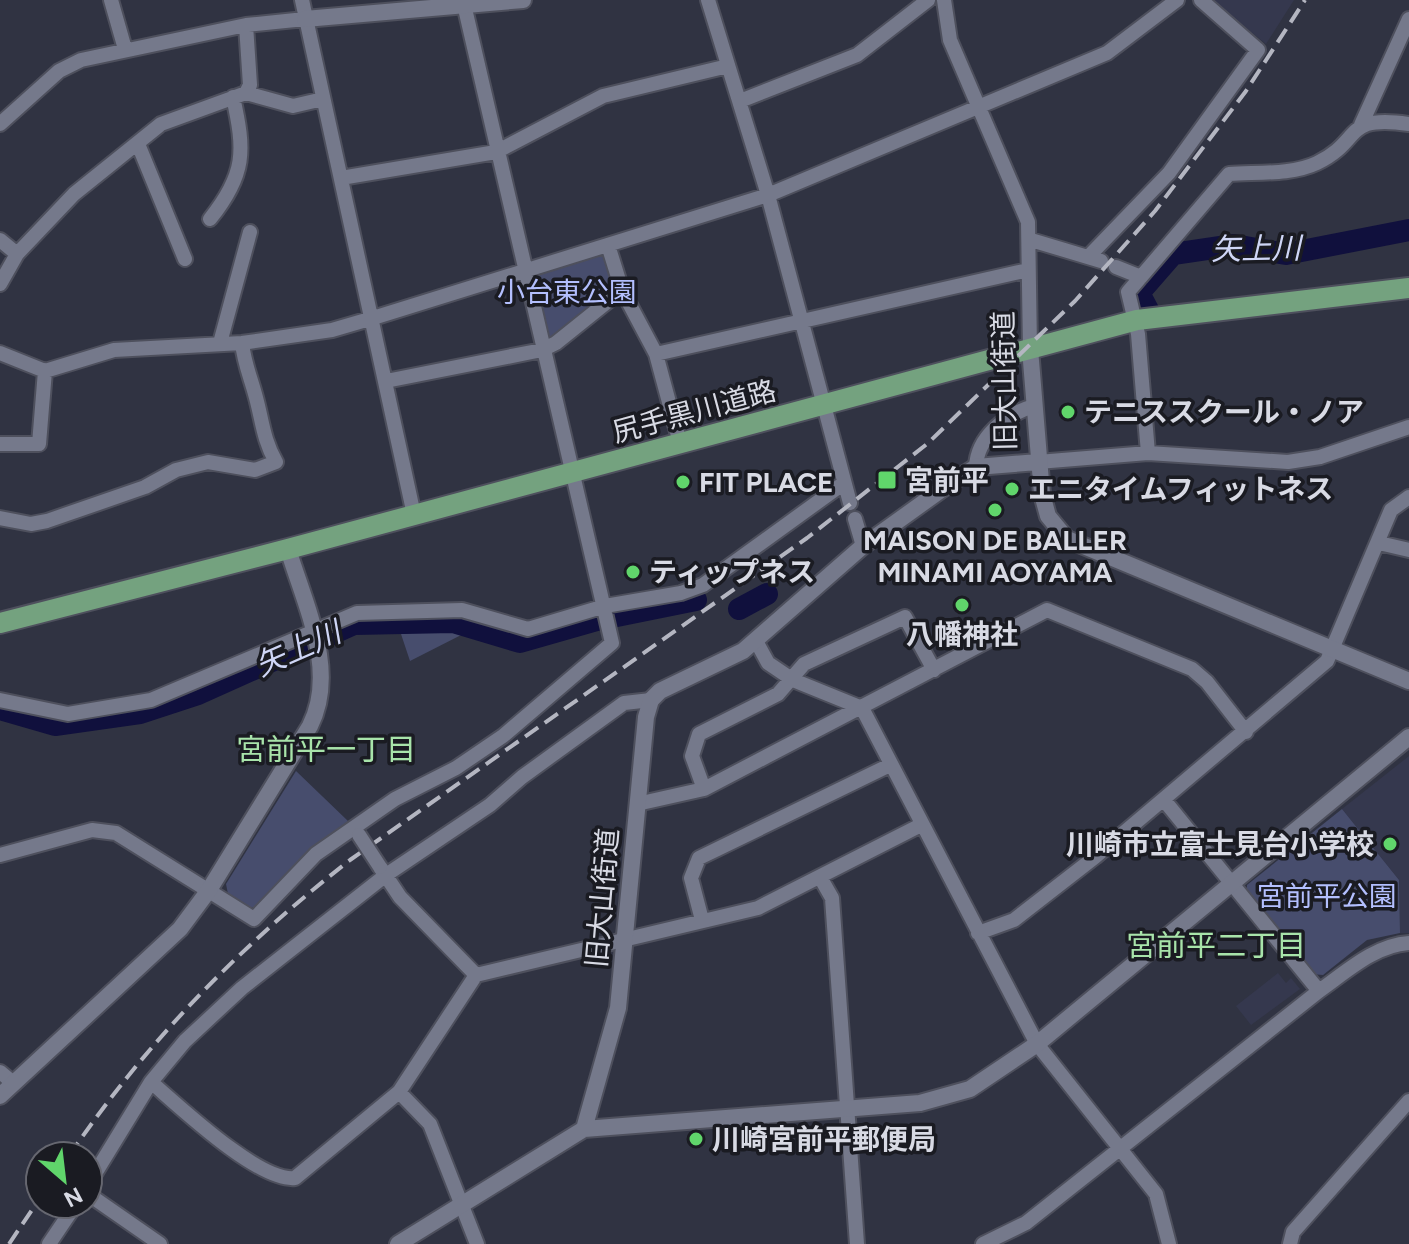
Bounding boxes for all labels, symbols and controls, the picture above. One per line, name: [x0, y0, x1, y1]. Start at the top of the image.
water label: 矢上川: [1211, 229, 1304, 268]
park label: 小台東公園: [497, 275, 637, 309]
street label: 旧大山街道: [986, 311, 1022, 451]
street label: 尻手黒川道路: [608, 373, 780, 449]
place label: テニススクール・ノア: [1084, 395, 1364, 429]
marker: テニススクール・ノア: [1059, 403, 1077, 421]
place label: 宮前平: [905, 463, 989, 497]
place label: FIT PLACE: [699, 465, 834, 499]
marker: 宮前平: [876, 469, 898, 491]
place label: エニタイムフィットネス: [1028, 472, 1333, 506]
marker: FIT PLACE: [674, 473, 692, 491]
marker: エニタイムフィットネス: [1003, 480, 1021, 498]
marker: MAISON DE BALLER MINAMI AOYAMA: [986, 501, 1004, 519]
place label: MAISON DE BALLER MINAMI AOYAMA: [863, 523, 1127, 589]
place label: ティップネス: [649, 555, 815, 589]
marker: ティップネス: [624, 563, 642, 581]
marker: 八幡神社: [953, 596, 971, 614]
water label: 矢上川: [249, 612, 349, 684]
place label: 八幡神社: [906, 617, 1018, 651]
district label: 宮前平一丁目: [236, 731, 416, 768]
street label: 旧大山街道: [579, 827, 625, 969]
place label: 川崎市立富士見台小学校: [1066, 827, 1374, 861]
marker: 川崎市立富士見台小学校: [1381, 835, 1399, 853]
park label: 宮前平公園: [1257, 879, 1397, 913]
district label: 宮前平二丁目: [1126, 927, 1306, 964]
place label: 川崎宮前平郵便局: [712, 1122, 936, 1156]
marker: 川崎宮前平郵便局: [687, 1130, 705, 1148]
north arrow: [24, 1140, 104, 1220]
text: N: [59, 1181, 87, 1213]

